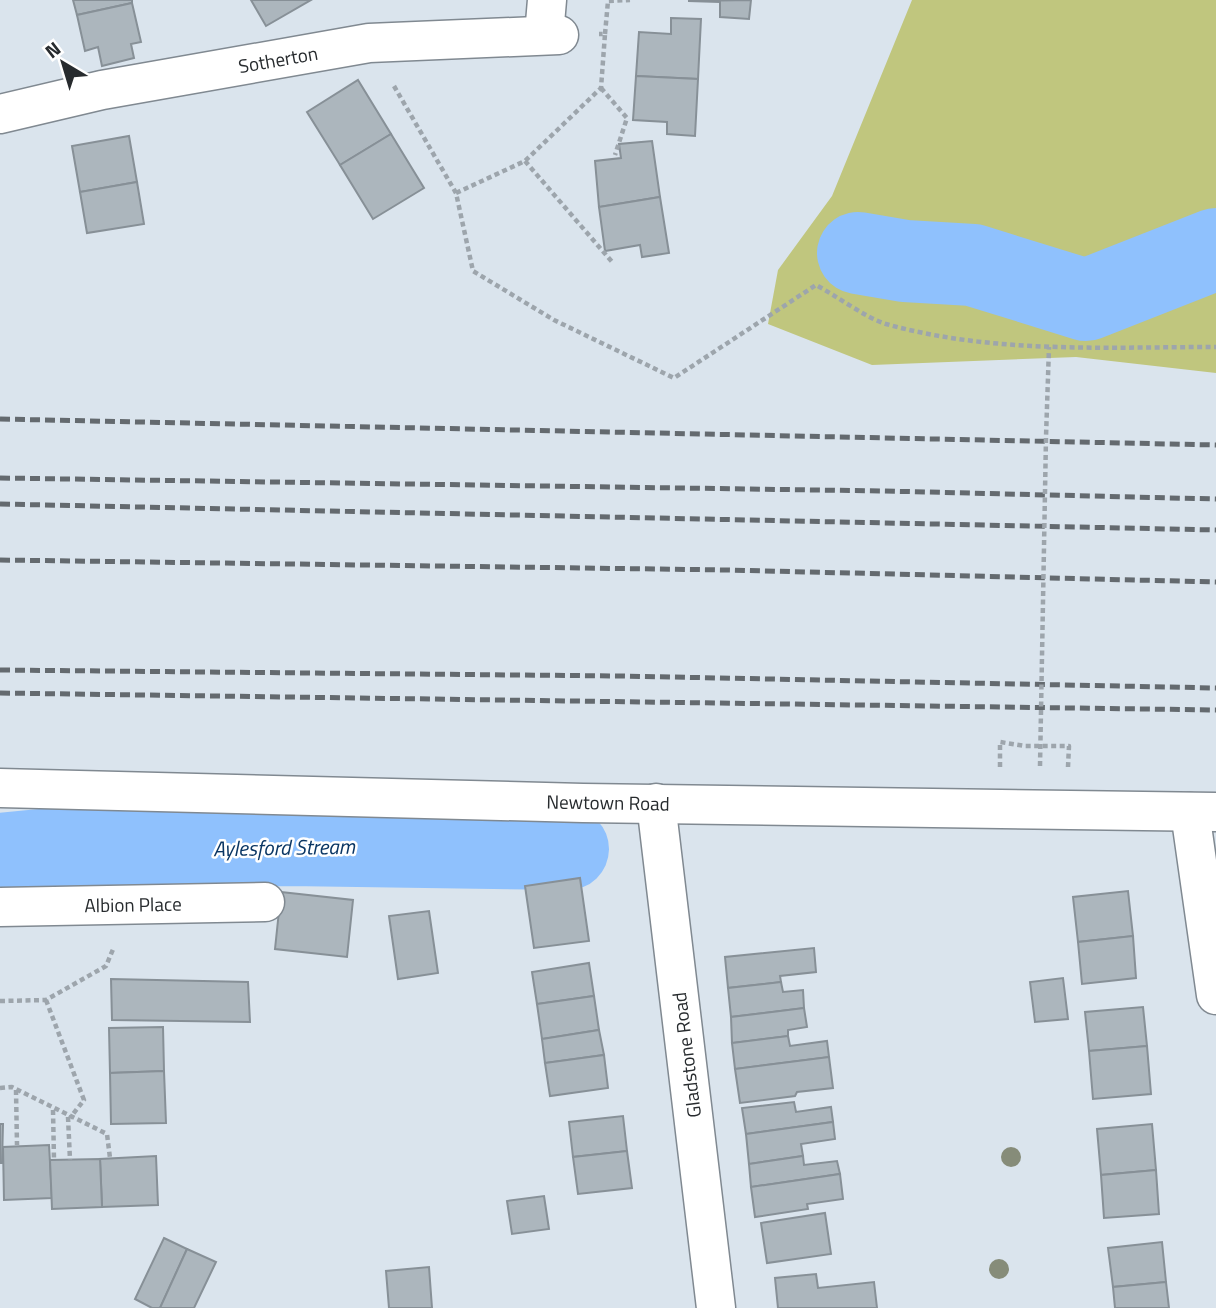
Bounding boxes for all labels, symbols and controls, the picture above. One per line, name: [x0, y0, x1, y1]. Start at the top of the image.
north arrow: [28, 28, 98, 98]
text: N: [38, 34, 66, 65]
street label: Sotherton: [236, 38, 320, 80]
street label: Newtown Road: [546, 786, 670, 818]
water label: Aylesford Stream: [213, 830, 356, 864]
street label: Albion Place: [84, 889, 182, 919]
street label: Gladstone Road: [664, 991, 708, 1119]

